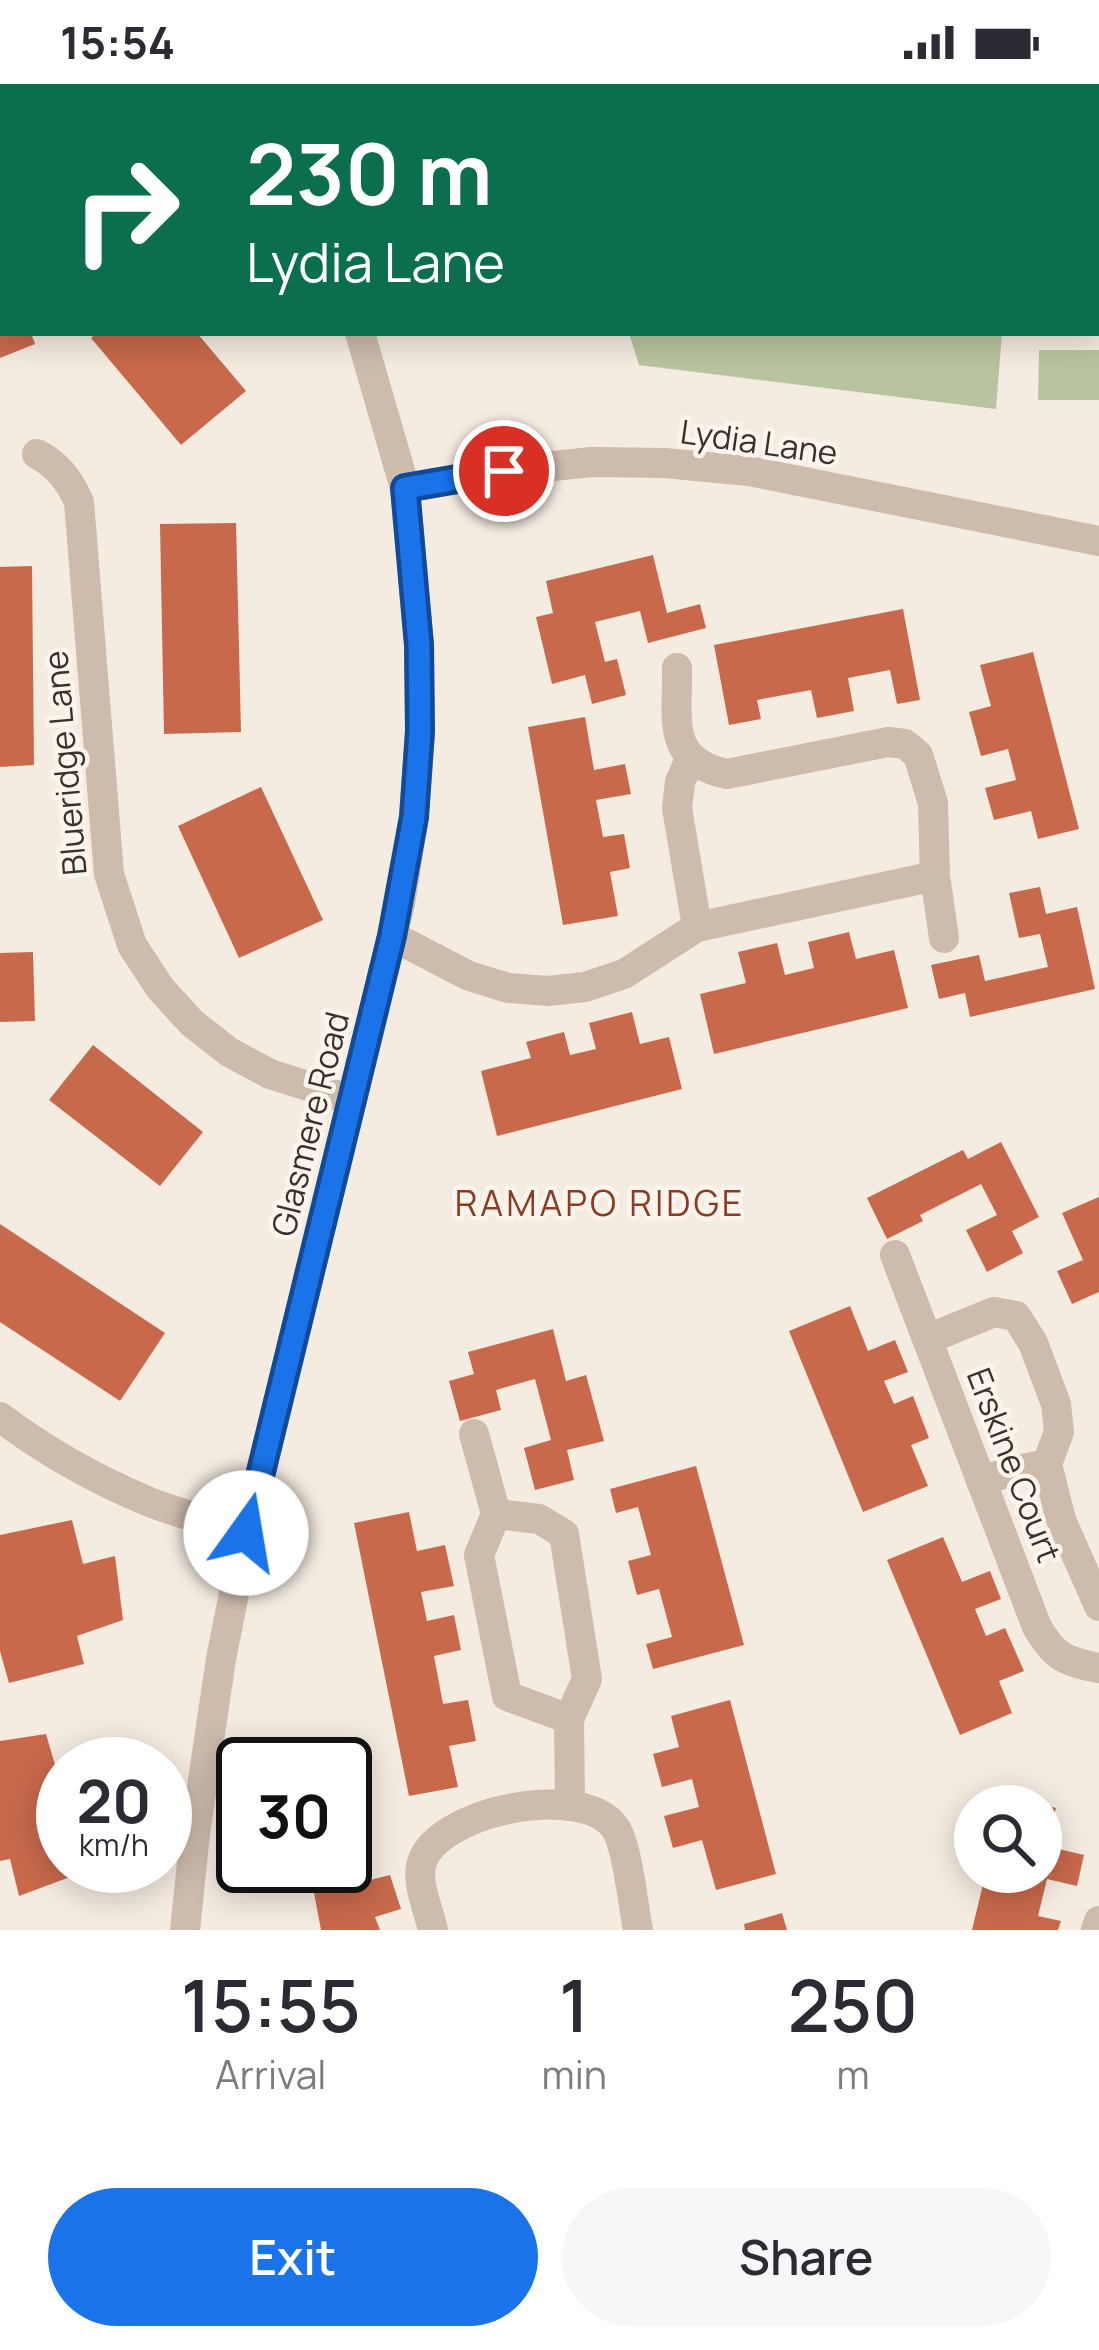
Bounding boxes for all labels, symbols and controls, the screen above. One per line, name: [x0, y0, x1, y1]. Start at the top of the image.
text: 15:54: [60, 11, 175, 73]
text: 230 m: [246, 115, 492, 230]
icon: right: [48, 132, 204, 288]
text: Lydia Lane: [246, 224, 505, 298]
street label: Lydia Lane: [678, 408, 840, 475]
pin: [453, 420, 555, 522]
icon: arrive: [471, 438, 537, 504]
street label: Blueridge Lane: [32, 649, 97, 877]
street label: Glasmere Road: [260, 1007, 359, 1241]
district label: RAMAPO RIDGE: [455, 1178, 745, 1227]
street label: Erskine Court: [957, 1361, 1072, 1568]
position arrow: [183, 1470, 309, 1596]
speed limit sign: 30: [216, 1737, 372, 1893]
text: 20: [76, 1759, 152, 1841]
map controls: [954, 1785, 1062, 1893]
button: search: [954, 1785, 1062, 1893]
text: km/h: [79, 1824, 149, 1865]
text: 15:55: [181, 1955, 361, 2054]
text: 1: [559, 1955, 589, 2054]
text: 250: [788, 1955, 918, 2054]
text: Arrival: [215, 2047, 326, 2101]
text: min: [542, 2047, 607, 2101]
text: m: [836, 2047, 870, 2101]
button: Exit: [48, 2188, 538, 2326]
button: Share: [562, 2188, 1051, 2326]

